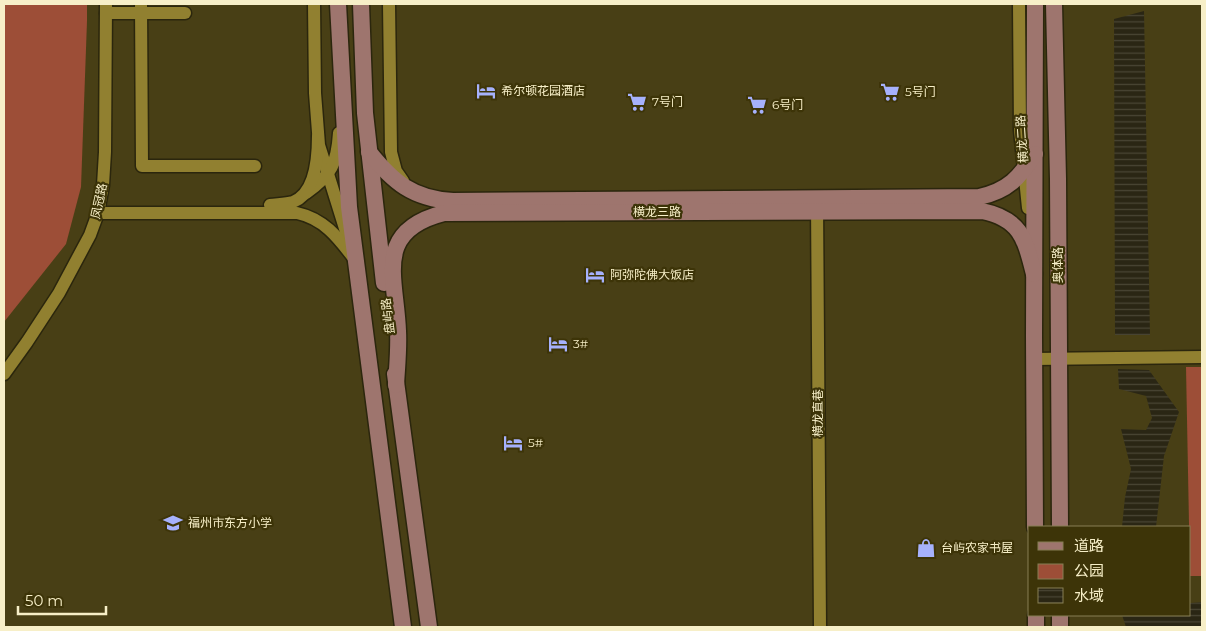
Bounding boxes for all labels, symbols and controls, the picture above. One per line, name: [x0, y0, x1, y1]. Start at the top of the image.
hotel icon: 希尔顿花园酒店: [475, 80, 497, 102]
supermarket icon: 5号门: [879, 81, 901, 103]
place label: 希尔顿花园酒店: [501, 83, 585, 98]
place label: 5号门: [905, 84, 936, 99]
supermarket icon: 7号门: [626, 91, 648, 113]
place label: 7号门: [652, 94, 683, 109]
supermarket icon: 6号门: [746, 94, 768, 116]
place label: 6号门: [772, 97, 803, 112]
street label: 横龙二路: [1012, 115, 1031, 164]
street label: 凤冠路: [87, 182, 110, 220]
street label: 横龙三路: [633, 204, 681, 219]
street label: 奥体路: [1050, 247, 1065, 283]
hotel icon: 阿弥陀佛大饭店: [584, 264, 606, 286]
place label: 阿弥陀佛大饭店: [610, 267, 694, 282]
street label: 盘屿路: [378, 297, 397, 335]
hotel icon: 3#: [547, 333, 569, 355]
place label: 3#: [573, 336, 588, 351]
street label: 横龙直巷: [810, 389, 825, 437]
hotel icon: 5#: [502, 432, 524, 454]
place label: 5#: [528, 435, 543, 450]
school or university icon: 福州市东方小学: [162, 512, 184, 534]
place label: 福州市东方小学: [188, 515, 272, 530]
legend: [1028, 526, 1191, 616]
text: 道路: [1074, 536, 1104, 555]
shop icon: 台屿农家书屋: [915, 537, 937, 559]
place label: 台屿农家书屋: [941, 540, 1013, 555]
text: 公园: [1074, 561, 1104, 580]
scale bar: [18, 584, 105, 616]
text: 水域: [1074, 586, 1104, 605]
text: 50 m: [25, 591, 63, 610]

